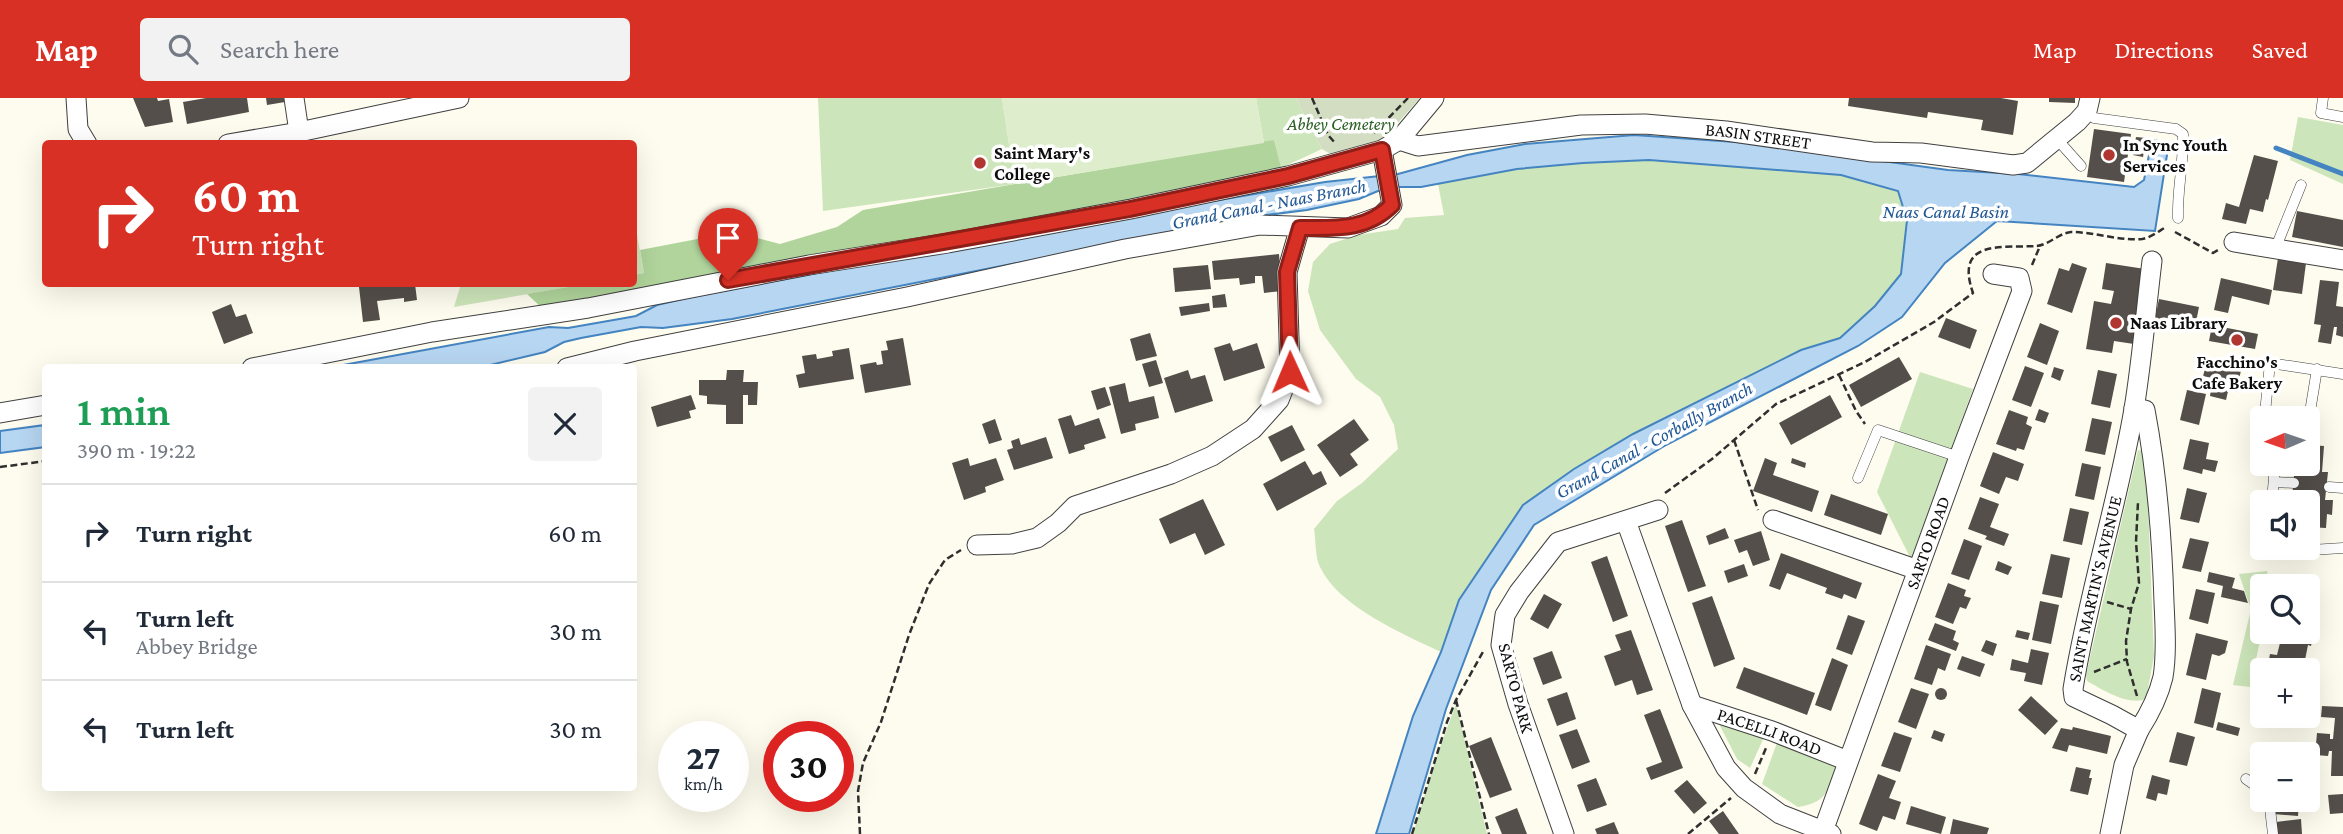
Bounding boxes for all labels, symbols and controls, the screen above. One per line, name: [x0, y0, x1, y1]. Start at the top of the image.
search box: [140, 18, 630, 81]
icon: search: [164, 30, 202, 68]
text: Map: [35, 31, 98, 68]
text: Search here: [220, 35, 339, 64]
text: Map: [2033, 36, 2077, 63]
text: Directions: [2115, 36, 2214, 63]
text: Saved: [2252, 36, 2308, 63]
park label: Abbey Cemetery: [1286, 114, 1395, 134]
street label: BASIN STREET: [1704, 119, 1812, 153]
place label: In Sync Youth Services: [2123, 135, 2228, 176]
place label: Saint Mary's College: [994, 143, 1090, 184]
marker: In Sync Youth Services: [2101, 147, 2117, 163]
marker: Saint Mary's College: [972, 155, 988, 171]
icon: right: [77, 168, 168, 259]
text: 60 m: [192, 168, 299, 223]
water label: Grand Canal - Naas Branch: [1170, 175, 1368, 233]
water label: Naas Canal Basin: [1883, 201, 2009, 222]
pin: [698, 208, 758, 280]
icon: arrive: [709, 219, 747, 257]
text: Turn right: [192, 226, 324, 262]
place label: Naas Library: [2130, 313, 2227, 333]
marker: Naas Library: [2108, 315, 2124, 331]
marker: Facchino's Cafe Bakery: [2229, 332, 2245, 348]
position arrow: [1253, 335, 1327, 409]
place label: Facchino's Cafe Bakery: [2192, 352, 2282, 393]
water label: Grand Canal - Corbally Branch: [1552, 377, 1756, 503]
text: 1 min: [77, 387, 170, 434]
button: close: [528, 387, 602, 461]
north arrow: [2250, 406, 2320, 476]
map controls: [2250, 406, 2320, 812]
text: 390 m · 19:22: [77, 437, 196, 463]
button: sound: [2250, 490, 2320, 560]
street label: SARTO ROAD: [1902, 494, 1954, 592]
street label: SAINT MARTIN'S AVENUE: [2064, 494, 2126, 683]
icon: right: [77, 514, 115, 552]
text: Turn right: [136, 519, 252, 548]
text: 60 m: [548, 519, 602, 548]
button: search: [2250, 574, 2320, 644]
text: Turn left: [136, 604, 234, 633]
icon: left: [77, 612, 115, 650]
text: 30 m: [549, 617, 602, 646]
text: Abbey Bridge: [136, 633, 258, 659]
street label: SARTO PARK: [1494, 641, 1538, 736]
button: +: [2250, 658, 2320, 728]
street label: PACELLI ROAD: [1715, 704, 1825, 760]
icon: left: [77, 710, 115, 748]
text: Turn left: [136, 715, 234, 744]
text: 30 m: [549, 715, 602, 744]
speed limit sign: 30: [763, 721, 854, 812]
text: 27: [687, 738, 720, 777]
button: −: [2250, 742, 2320, 812]
text: km/h: [684, 774, 723, 794]

